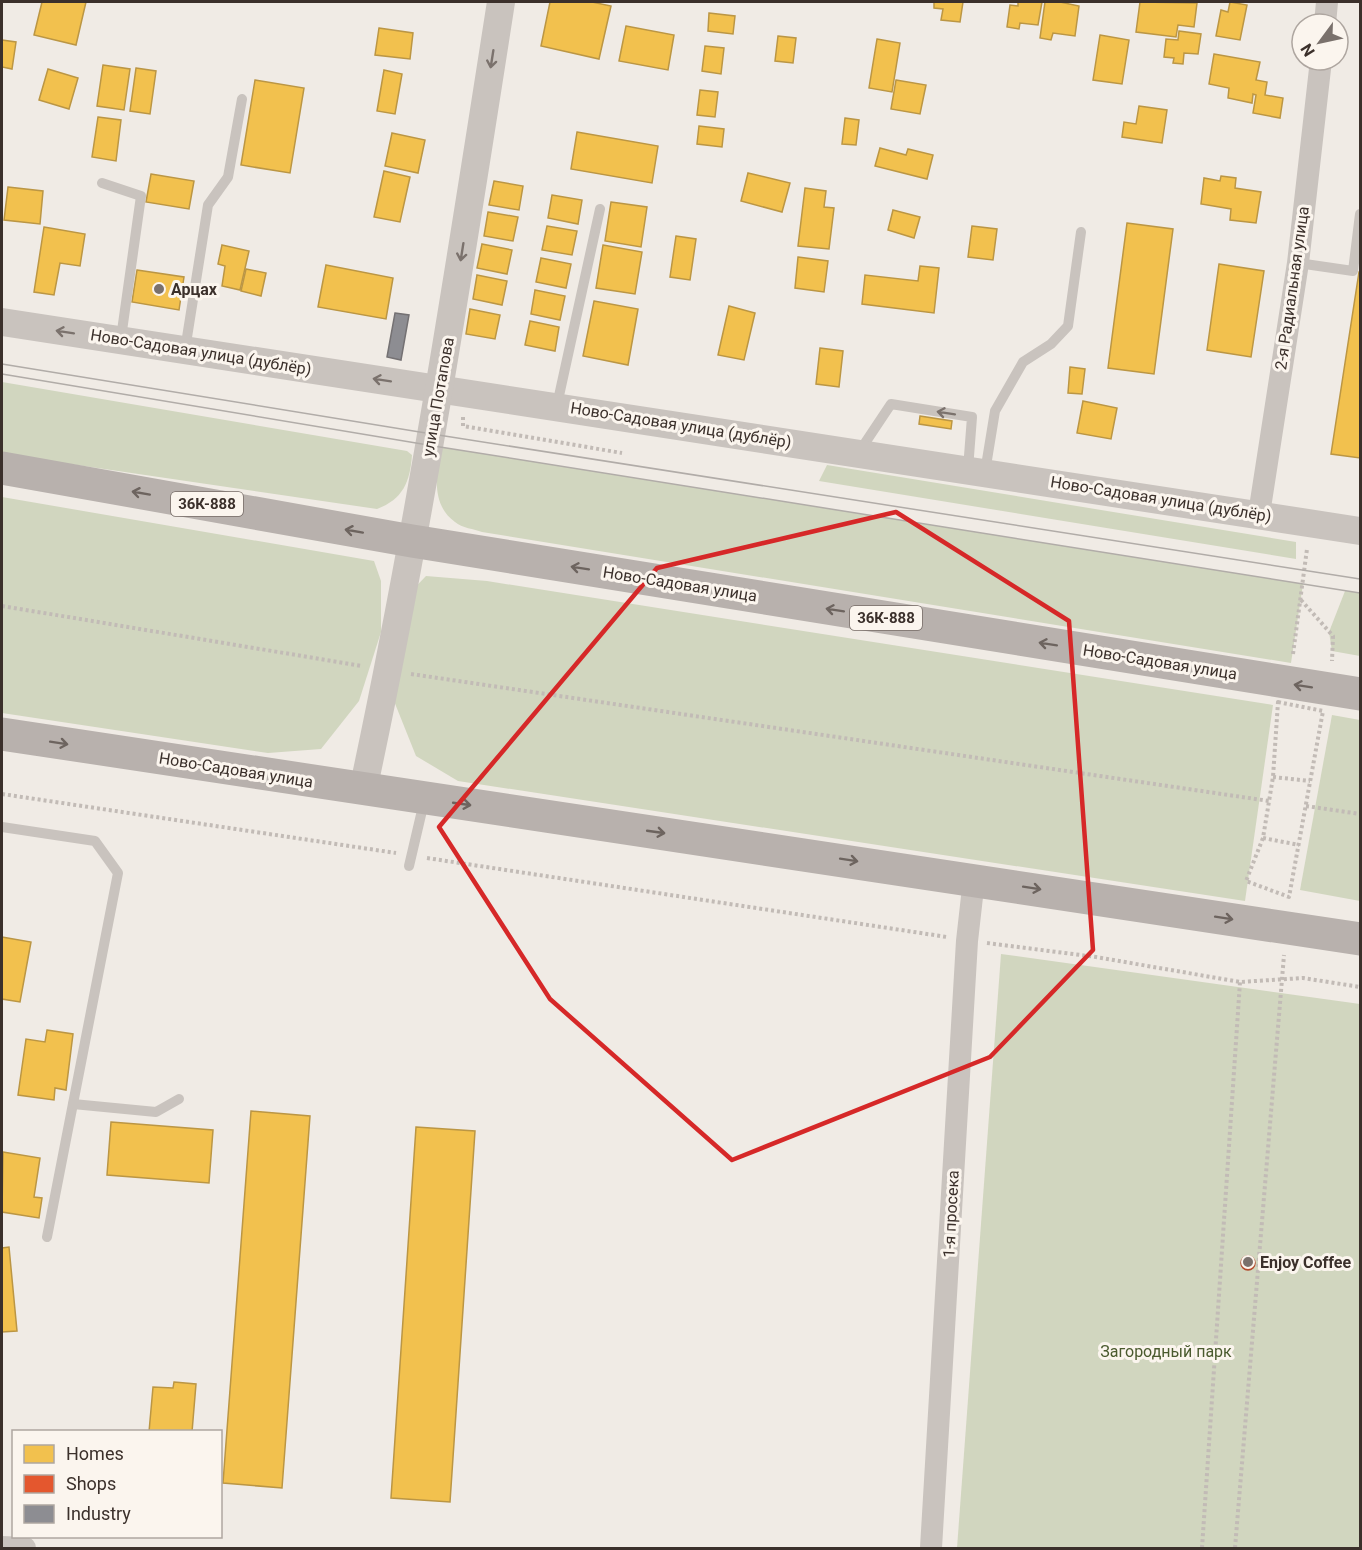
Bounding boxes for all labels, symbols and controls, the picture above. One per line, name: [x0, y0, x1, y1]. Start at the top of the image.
north arrow: [1290, 12, 1350, 72]
text: N: [1297, 40, 1319, 60]
one-way arrow: [486, 49, 497, 69]
street label: 2-я Радиальная улица: [1271, 205, 1313, 371]
one-way arrow: [456, 242, 467, 261]
place label: Арцах: [171, 280, 218, 299]
marker: Арцах: [152, 282, 166, 296]
street label: Ново-Садовая улица (дублёр): [89, 325, 313, 379]
one-way arrow: [56, 326, 75, 337]
street label: улица Потапова: [418, 336, 458, 458]
one-way arrow: [373, 375, 393, 386]
street label: Ново-Садовая улица (дублёр): [569, 398, 793, 452]
one-way arrow: [936, 407, 956, 418]
street label: Ново-Садовая улица (дублёр): [1049, 472, 1273, 526]
one-way arrow: [132, 487, 152, 498]
road number: 36К-888: [171, 492, 243, 516]
one-way arrow: [345, 525, 364, 536]
one-way arrow: [571, 562, 590, 573]
street label: Ново-Садовая улица: [602, 562, 758, 606]
one-way arrow: [825, 604, 845, 615]
road number: 36К-888: [850, 606, 922, 630]
one-way arrow: [1039, 639, 1058, 650]
street label: Ново-Садовая улица: [1082, 640, 1238, 684]
one-way arrow: [1293, 680, 1313, 691]
one-way arrow: [49, 737, 69, 748]
street label: Ново-Садовая улица: [158, 748, 314, 792]
one-way arrow: [452, 799, 472, 810]
one-way arrow: [645, 826, 665, 837]
one-way arrow: [838, 854, 858, 865]
one-way arrow: [1021, 882, 1041, 893]
one-way arrow: [1214, 912, 1234, 923]
street label: 1-я просека: [939, 1170, 963, 1258]
place label: Enjoy Coffee: [1260, 1253, 1351, 1272]
marker: Enjoy Coffee: [1241, 1255, 1255, 1269]
park label: Загородный парк: [1100, 1342, 1232, 1361]
legend: [12, 1430, 222, 1538]
text: Homes: [66, 1443, 124, 1464]
text: Shops: [66, 1473, 116, 1494]
text: Industry: [66, 1503, 131, 1524]

